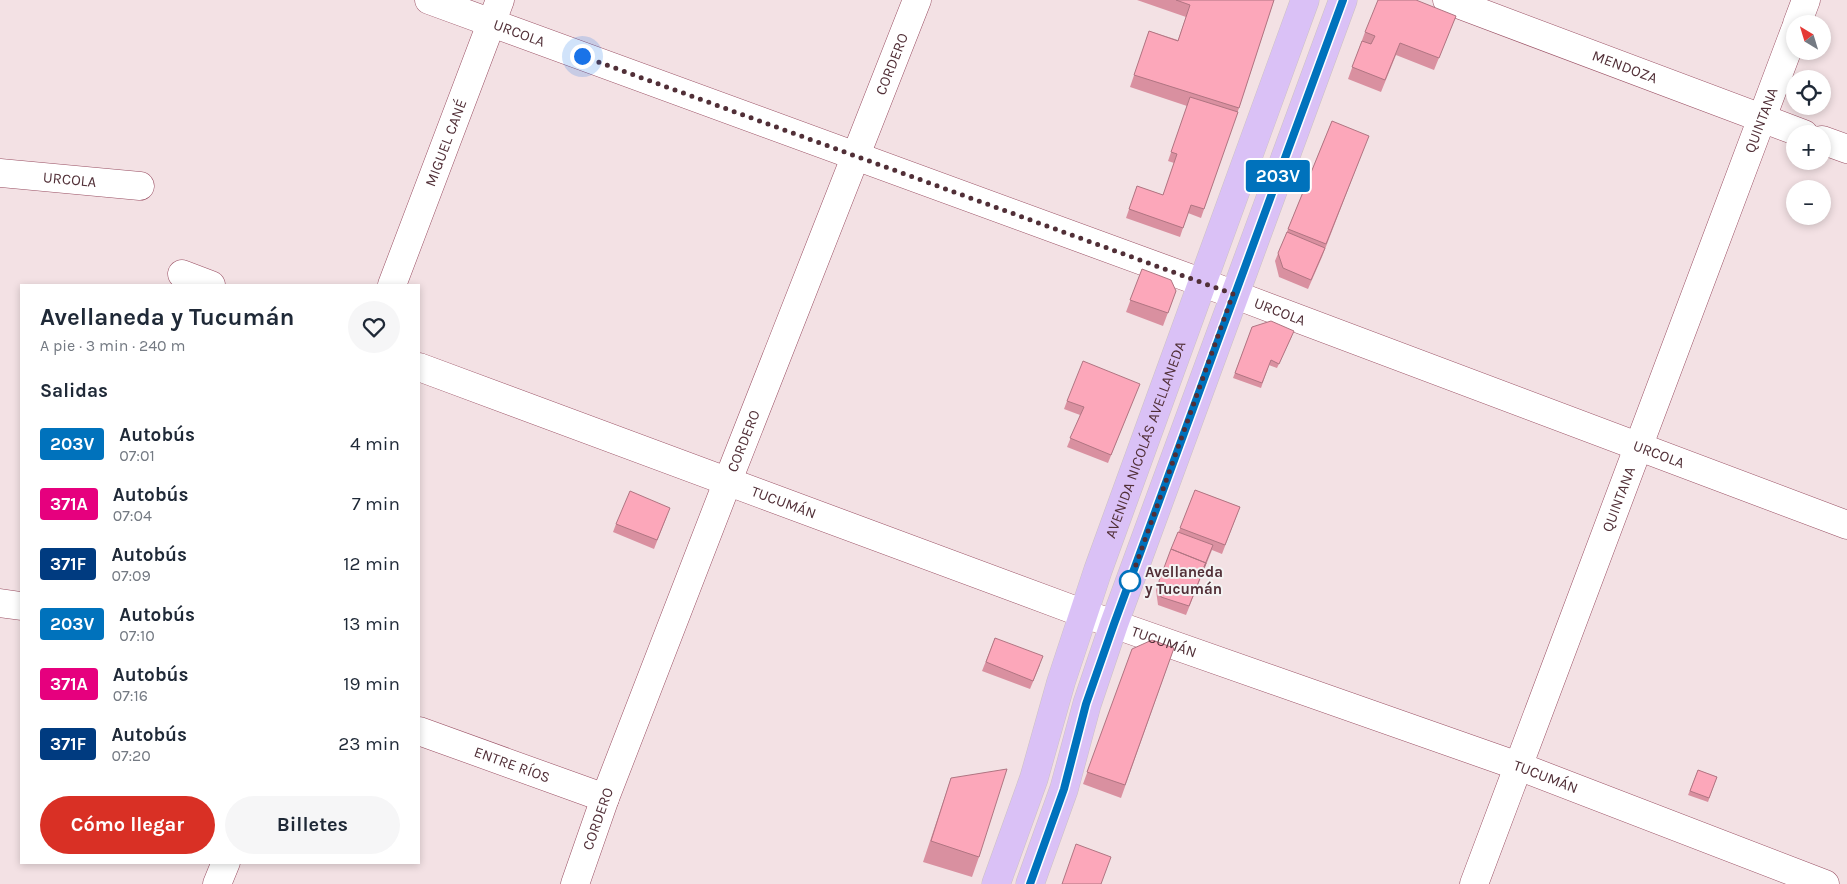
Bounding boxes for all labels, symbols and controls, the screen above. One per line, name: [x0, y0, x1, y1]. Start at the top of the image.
street label: URCOLA: [491, 15, 548, 51]
north arrow: [1786, 15, 1831, 60]
map controls: [1786, 15, 1831, 225]
street label: CORDERO: [871, 30, 912, 98]
your location: [570, 44, 595, 69]
street label: MENDOZA: [1590, 46, 1660, 87]
button: locate: [1786, 70, 1831, 115]
street label: QUINTANA: [1741, 85, 1782, 155]
street label: MIGUEL CANÉ: [421, 97, 471, 189]
button: +: [1786, 125, 1831, 170]
line badge: 203V: [1243, 160, 1313, 192]
text: 203V: [1256, 165, 1300, 187]
street label: URCOLA: [42, 168, 98, 191]
button: −: [1786, 180, 1831, 225]
street label: URCOLA: [1252, 294, 1308, 330]
button: heart: [348, 301, 400, 353]
text: Avellaneda y Tucumán: [40, 303, 294, 331]
text: A pie · 3 min · 240 m: [40, 336, 185, 355]
street label: AVENIDA NICOLÁS AVELLANEDA: [1101, 338, 1189, 541]
text: Salidas: [40, 380, 108, 402]
street label: CORDERO: [723, 407, 764, 475]
text: Autobús: [119, 424, 195, 446]
text: 203V: [50, 433, 94, 455]
text: 4 min: [350, 433, 400, 455]
street label: URCOLA: [1631, 436, 1687, 472]
text: 07:01: [119, 446, 155, 465]
street label: QUINTANA: [1598, 464, 1639, 534]
street label: TUCUMÁN: [749, 482, 819, 523]
text: Autobús: [113, 484, 188, 506]
text: 371A: [50, 493, 88, 515]
text: 7 min: [352, 493, 400, 515]
text: 07:04: [113, 506, 152, 525]
text: Autobús: [111, 544, 187, 566]
text: 371F: [50, 553, 86, 575]
text: 12 min: [343, 553, 400, 575]
place label: Avellaneda y Tucumán: [1145, 563, 1223, 598]
text: 07:09: [111, 566, 151, 585]
marker: Avellaneda y Tucumán: [1119, 570, 1141, 592]
text: Autobús: [119, 604, 195, 626]
text: 203V: [50, 613, 94, 635]
text: 13 min: [343, 613, 400, 635]
street label: TUCUMÁN: [1129, 622, 1199, 661]
text: 07:10: [119, 626, 155, 645]
text: Autobús: [113, 664, 188, 686]
text: 371A: [50, 673, 88, 695]
text: 19 min: [343, 673, 400, 695]
text: 07:16: [113, 686, 148, 705]
text: Autobús: [111, 724, 187, 746]
text: 371F: [50, 733, 86, 755]
text: 23 min: [338, 733, 400, 755]
street label: ENTRE RÍOS: [472, 743, 553, 787]
text: 07:20: [111, 746, 151, 765]
street label: TUCUMÁN: [1511, 756, 1581, 797]
street label: CORDERO: [578, 785, 617, 853]
button: Cómo llegar: [40, 796, 215, 854]
button: Billetes: [225, 796, 400, 854]

